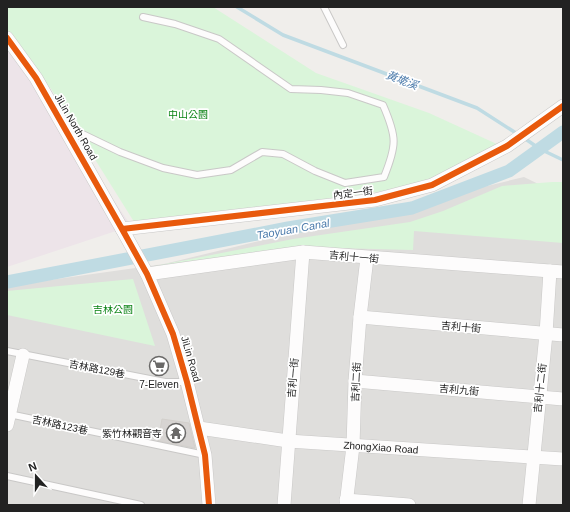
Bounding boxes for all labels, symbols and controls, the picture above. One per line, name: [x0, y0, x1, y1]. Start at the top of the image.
water label: 黃墘溪: [384, 69, 421, 92]
street label: JiLin North Road: [53, 92, 99, 162]
park label: 中山公園: [168, 109, 208, 120]
street label: 內定一街: [332, 185, 374, 201]
water label: Taoyuan Canal: [256, 217, 331, 241]
street label: 吉利十一街: [329, 249, 379, 265]
park label: 吉林公園: [93, 304, 133, 315]
street label: 吉利十街: [441, 320, 481, 334]
street label: JiLin Road: [179, 335, 203, 383]
supermarket icon: 7-Eleven: [148, 355, 170, 377]
street label: 吉林路129巷: [68, 358, 126, 380]
street label: 吉利一街: [286, 358, 300, 398]
street label: 吉利二街: [349, 362, 363, 402]
street label: 吉利十二街: [532, 363, 548, 413]
place label: 7-Eleven: [139, 379, 179, 390]
street label: 吉利九街: [439, 383, 479, 397]
street label: 吉林路123巷: [31, 414, 89, 436]
temple icon: 紫竹林觀音寺: [165, 422, 187, 444]
place label: 紫竹林觀音寺: [102, 428, 162, 439]
street label: ZhongXiao Road: [343, 439, 419, 455]
north arrow: [16, 456, 56, 496]
text: N: [27, 460, 38, 474]

